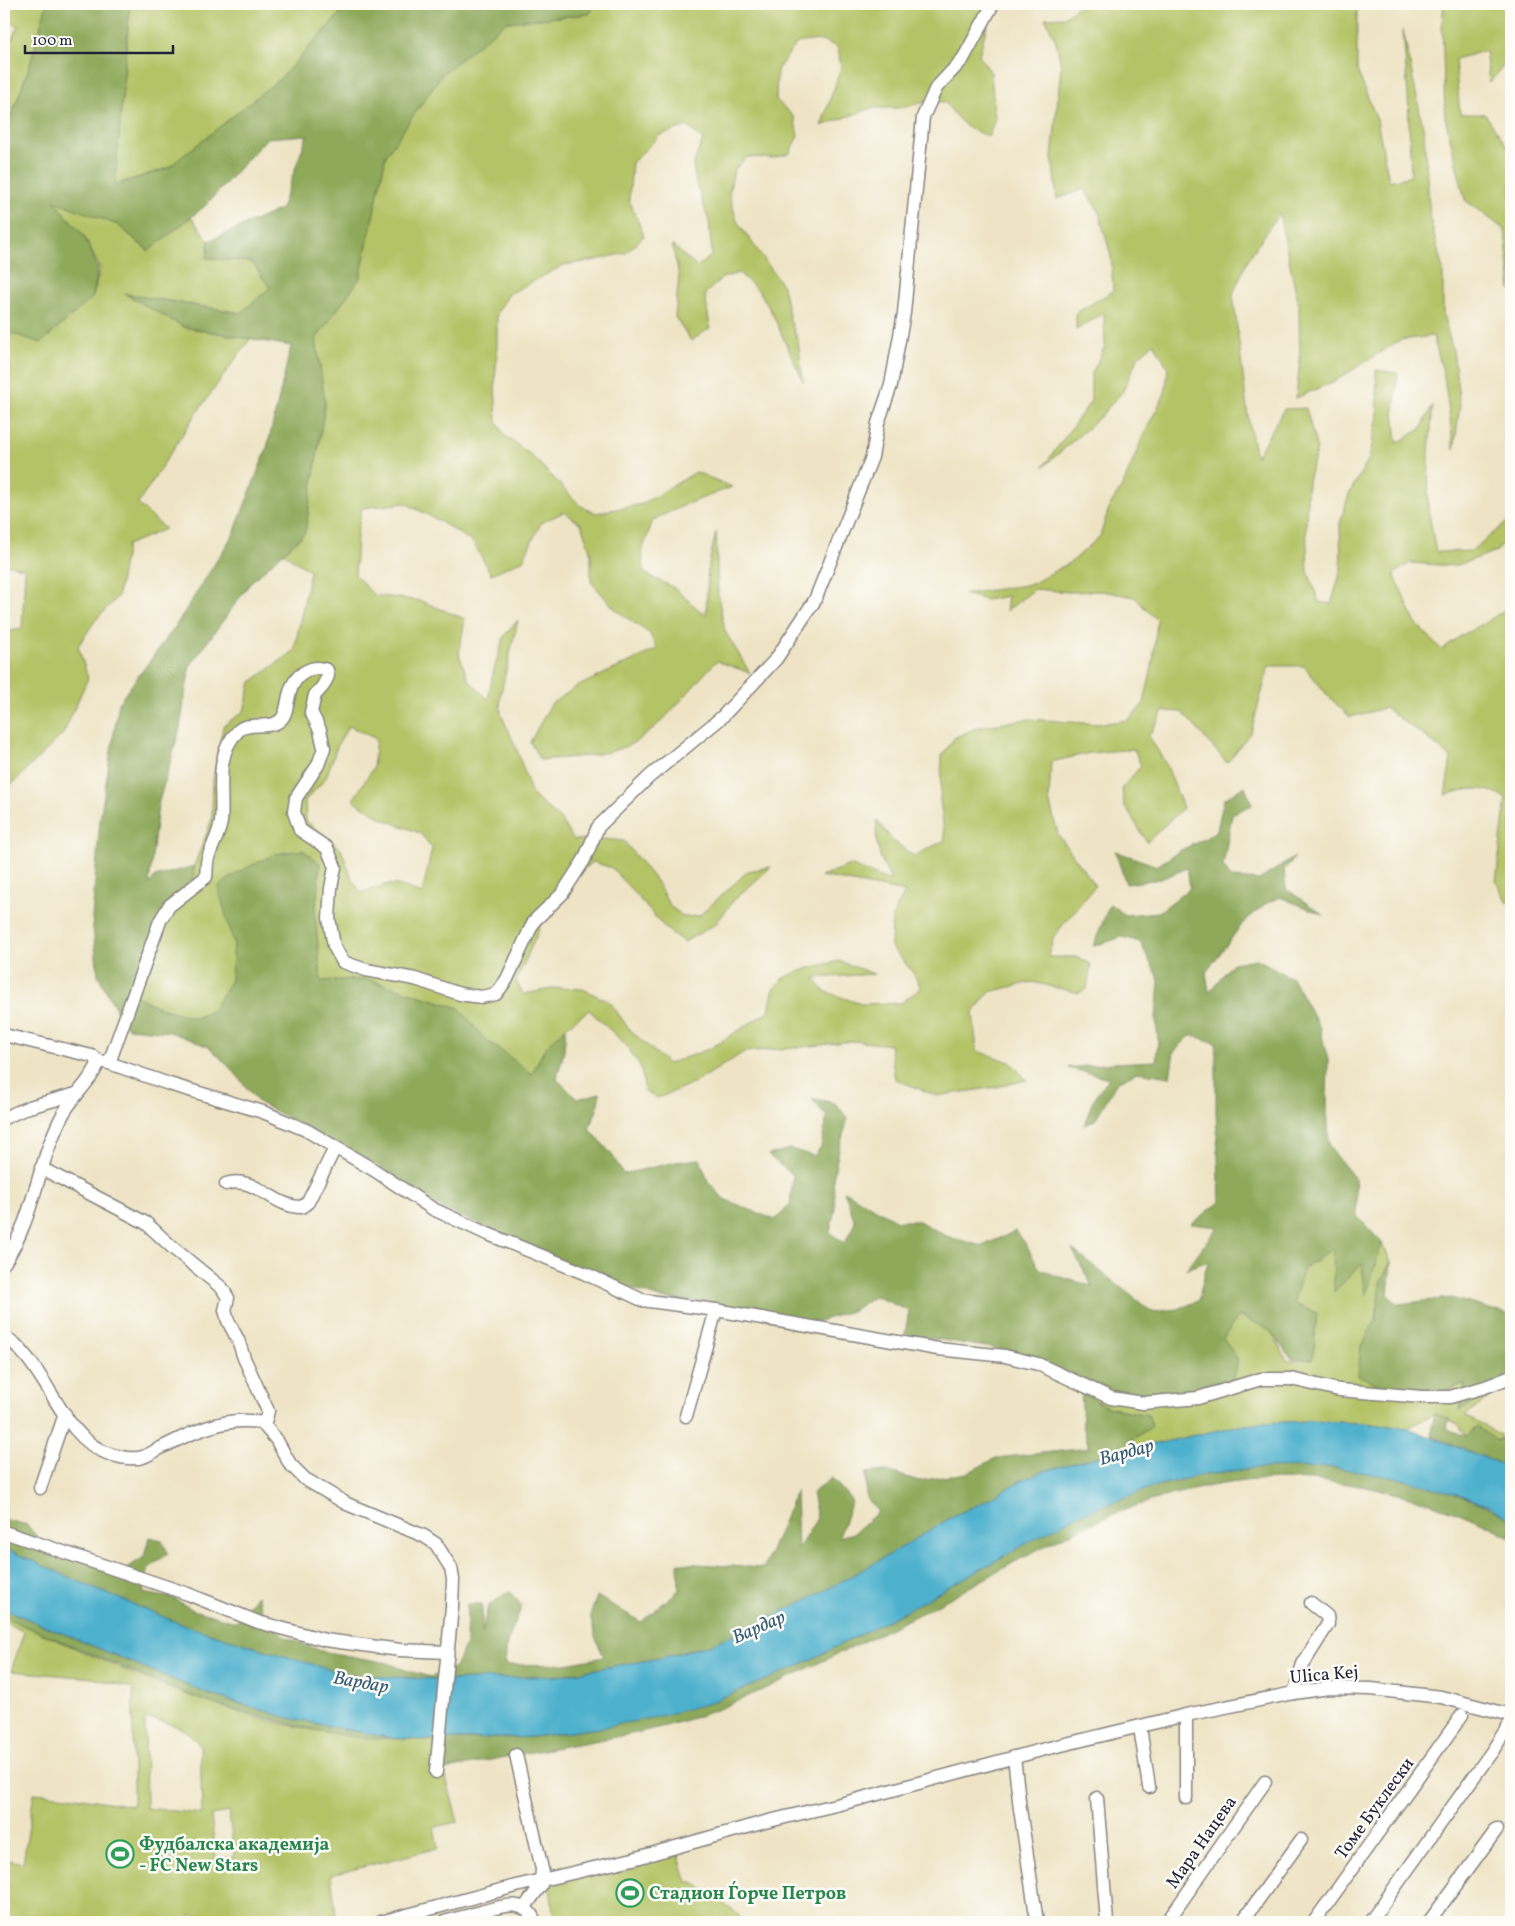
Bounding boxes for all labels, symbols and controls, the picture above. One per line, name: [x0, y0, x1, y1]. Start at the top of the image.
scale bar: [25, 22, 172, 54]
text: 100 m: [32, 31, 72, 52]
water label: Вардар: [1096, 1433, 1157, 1473]
water label: Вардар: [728, 1605, 790, 1651]
street label: Ulica Kej: [1289, 1660, 1359, 1691]
water label: Вардар: [331, 1665, 390, 1701]
street label: Томе Буклески: [1330, 1753, 1421, 1865]
street label: Мара Нацева: [1161, 1791, 1244, 1894]
place label: Фудбалска академија - FC New Stars: [139, 1833, 329, 1879]
sports icon: Фудбалска академија - FC New Stars: [105, 1839, 135, 1869]
sports icon: Стадион Ѓорче Петров: [615, 1878, 645, 1908]
place label: Стадион Ѓорче Петров: [649, 1881, 846, 1907]

